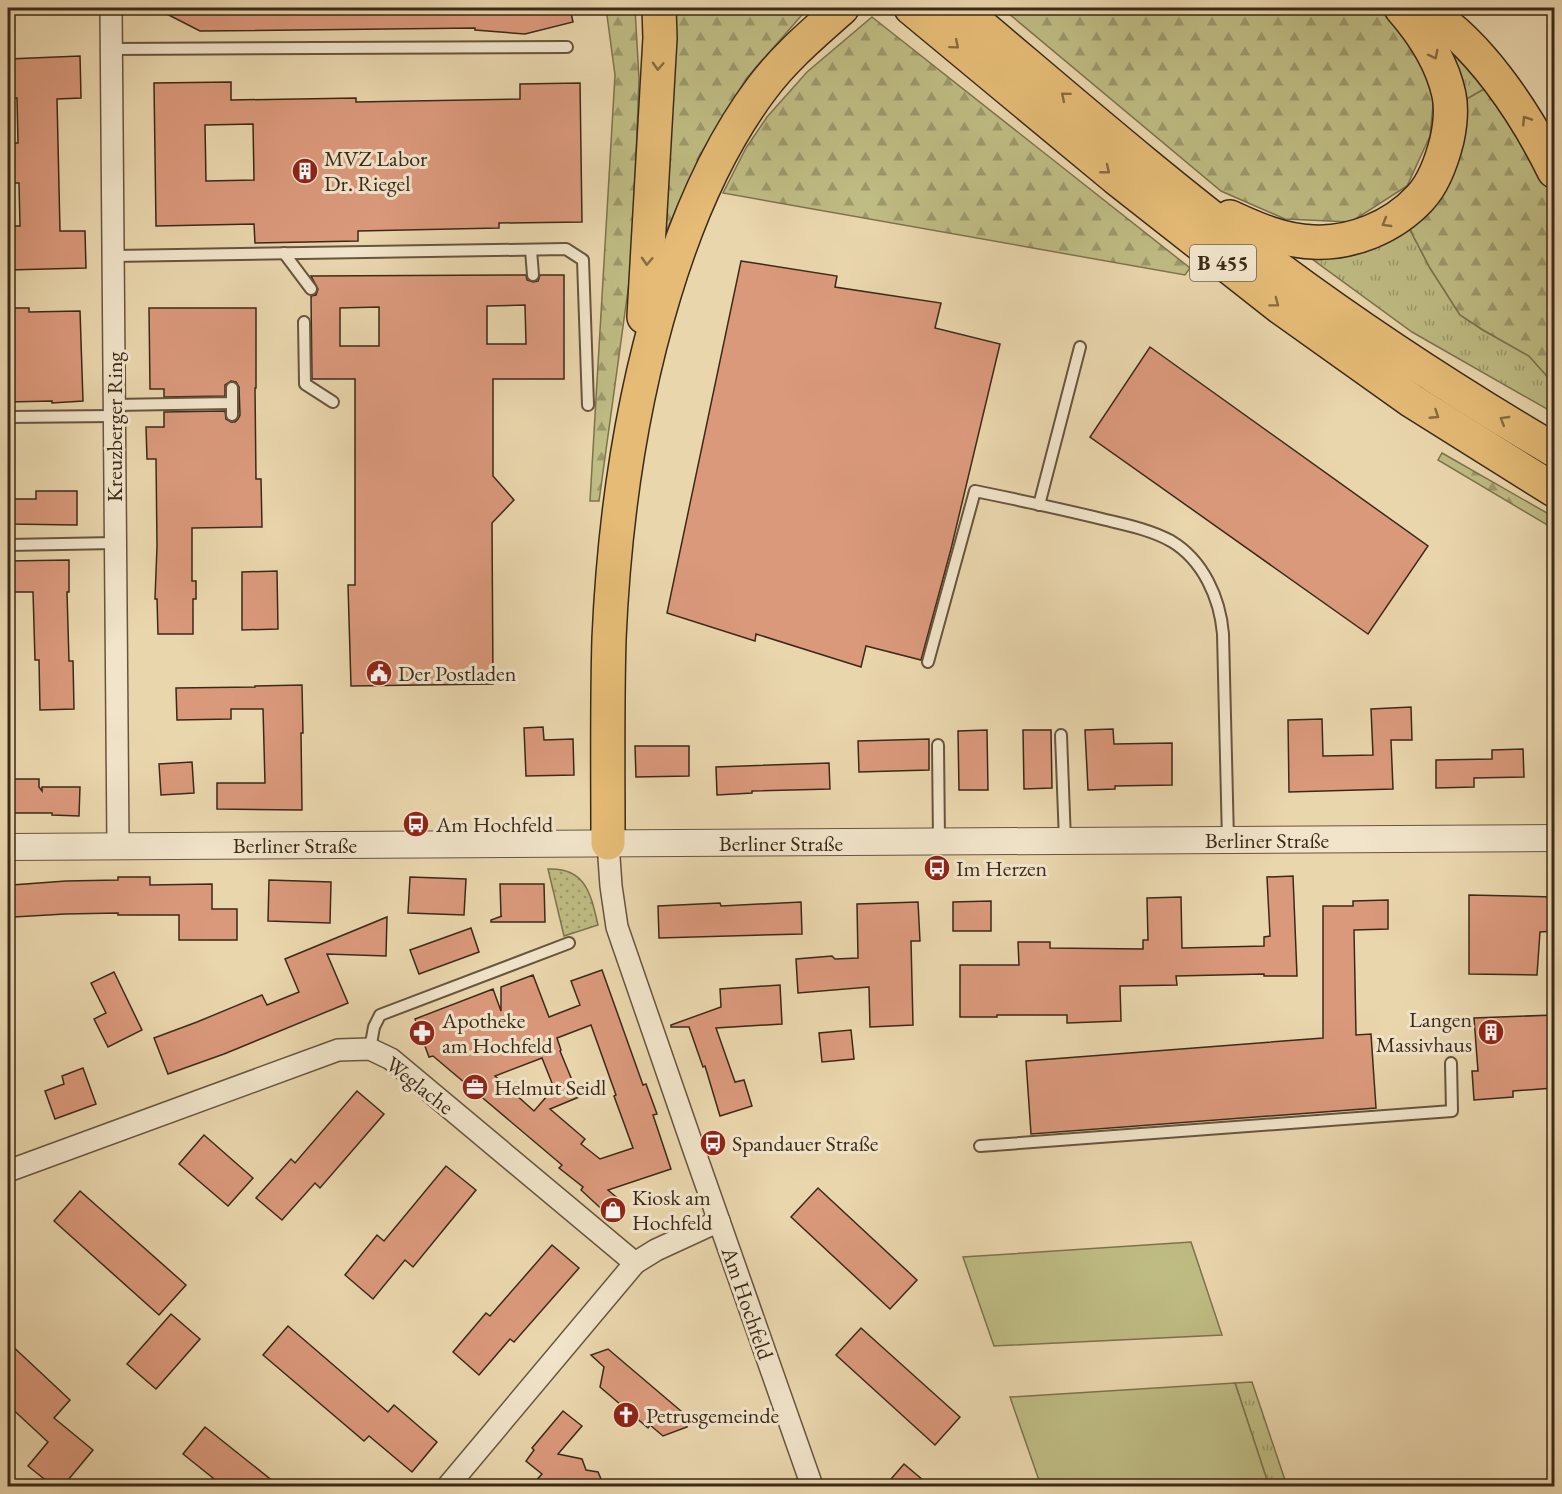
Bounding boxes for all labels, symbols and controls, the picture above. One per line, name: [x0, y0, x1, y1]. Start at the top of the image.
one-way arrow: [948, 38, 959, 49]
one-way arrow: [1427, 49, 1439, 60]
one-way arrow: [652, 61, 665, 70]
one-way arrow: [1061, 92, 1072, 103]
one-way arrow: [1521, 116, 1533, 126]
place label: MVZ Labor Dr. Riegel: [324, 144, 428, 198]
building icon: MVZ Labor Dr. Riegel: [290, 156, 320, 186]
one-way arrow: [1099, 162, 1110, 173]
one-way arrow: [1382, 216, 1393, 228]
road number: B 455: [1190, 245, 1256, 281]
one-way arrow: [641, 256, 654, 265]
one-way arrow: [1269, 296, 1280, 307]
street label: Kreuzberger Ring: [100, 351, 129, 502]
one-way arrow: [1429, 408, 1439, 420]
one-way arrow: [1500, 416, 1510, 428]
public building icon: Der Postladen: [364, 658, 394, 688]
place label: Der Postladen: [398, 659, 517, 688]
bus stop icon: Am Hochfeld: [401, 809, 431, 839]
place label: Am Hochfeld: [435, 810, 554, 839]
street label: Berliner Straße: [1205, 826, 1330, 855]
street label: Berliner Straße: [719, 829, 844, 858]
street label: Berliner Straße: [233, 831, 358, 860]
bus stop icon: Im Herzen: [922, 853, 952, 883]
place label: Im Herzen: [956, 854, 1048, 883]
place label: Langen Massivhaus: [1376, 1005, 1472, 1059]
place label: Apotheke am Hochfeld: [441, 1006, 554, 1060]
building icon: Langen Massivhaus: [1476, 1017, 1506, 1047]
pharmacy icon: Apotheke am Hochfeld: [407, 1018, 437, 1048]
street label: Weglache: [380, 1050, 460, 1121]
office icon: Helmut Seidl: [460, 1072, 490, 1102]
place label: Helmut Seidl: [494, 1073, 606, 1102]
bus stop icon: Spandauer Straße: [698, 1128, 728, 1158]
place label: Spandauer Straße: [732, 1129, 879, 1158]
place label: Kiosk am Hochfeld: [632, 1183, 713, 1237]
shop icon: Kiosk am Hochfeld: [598, 1195, 628, 1225]
street label: Am Hochfeld: [714, 1242, 781, 1364]
church icon: Petrusgemeinde: [611, 1400, 641, 1430]
place label: Petrusgemeinde: [646, 1401, 780, 1430]

